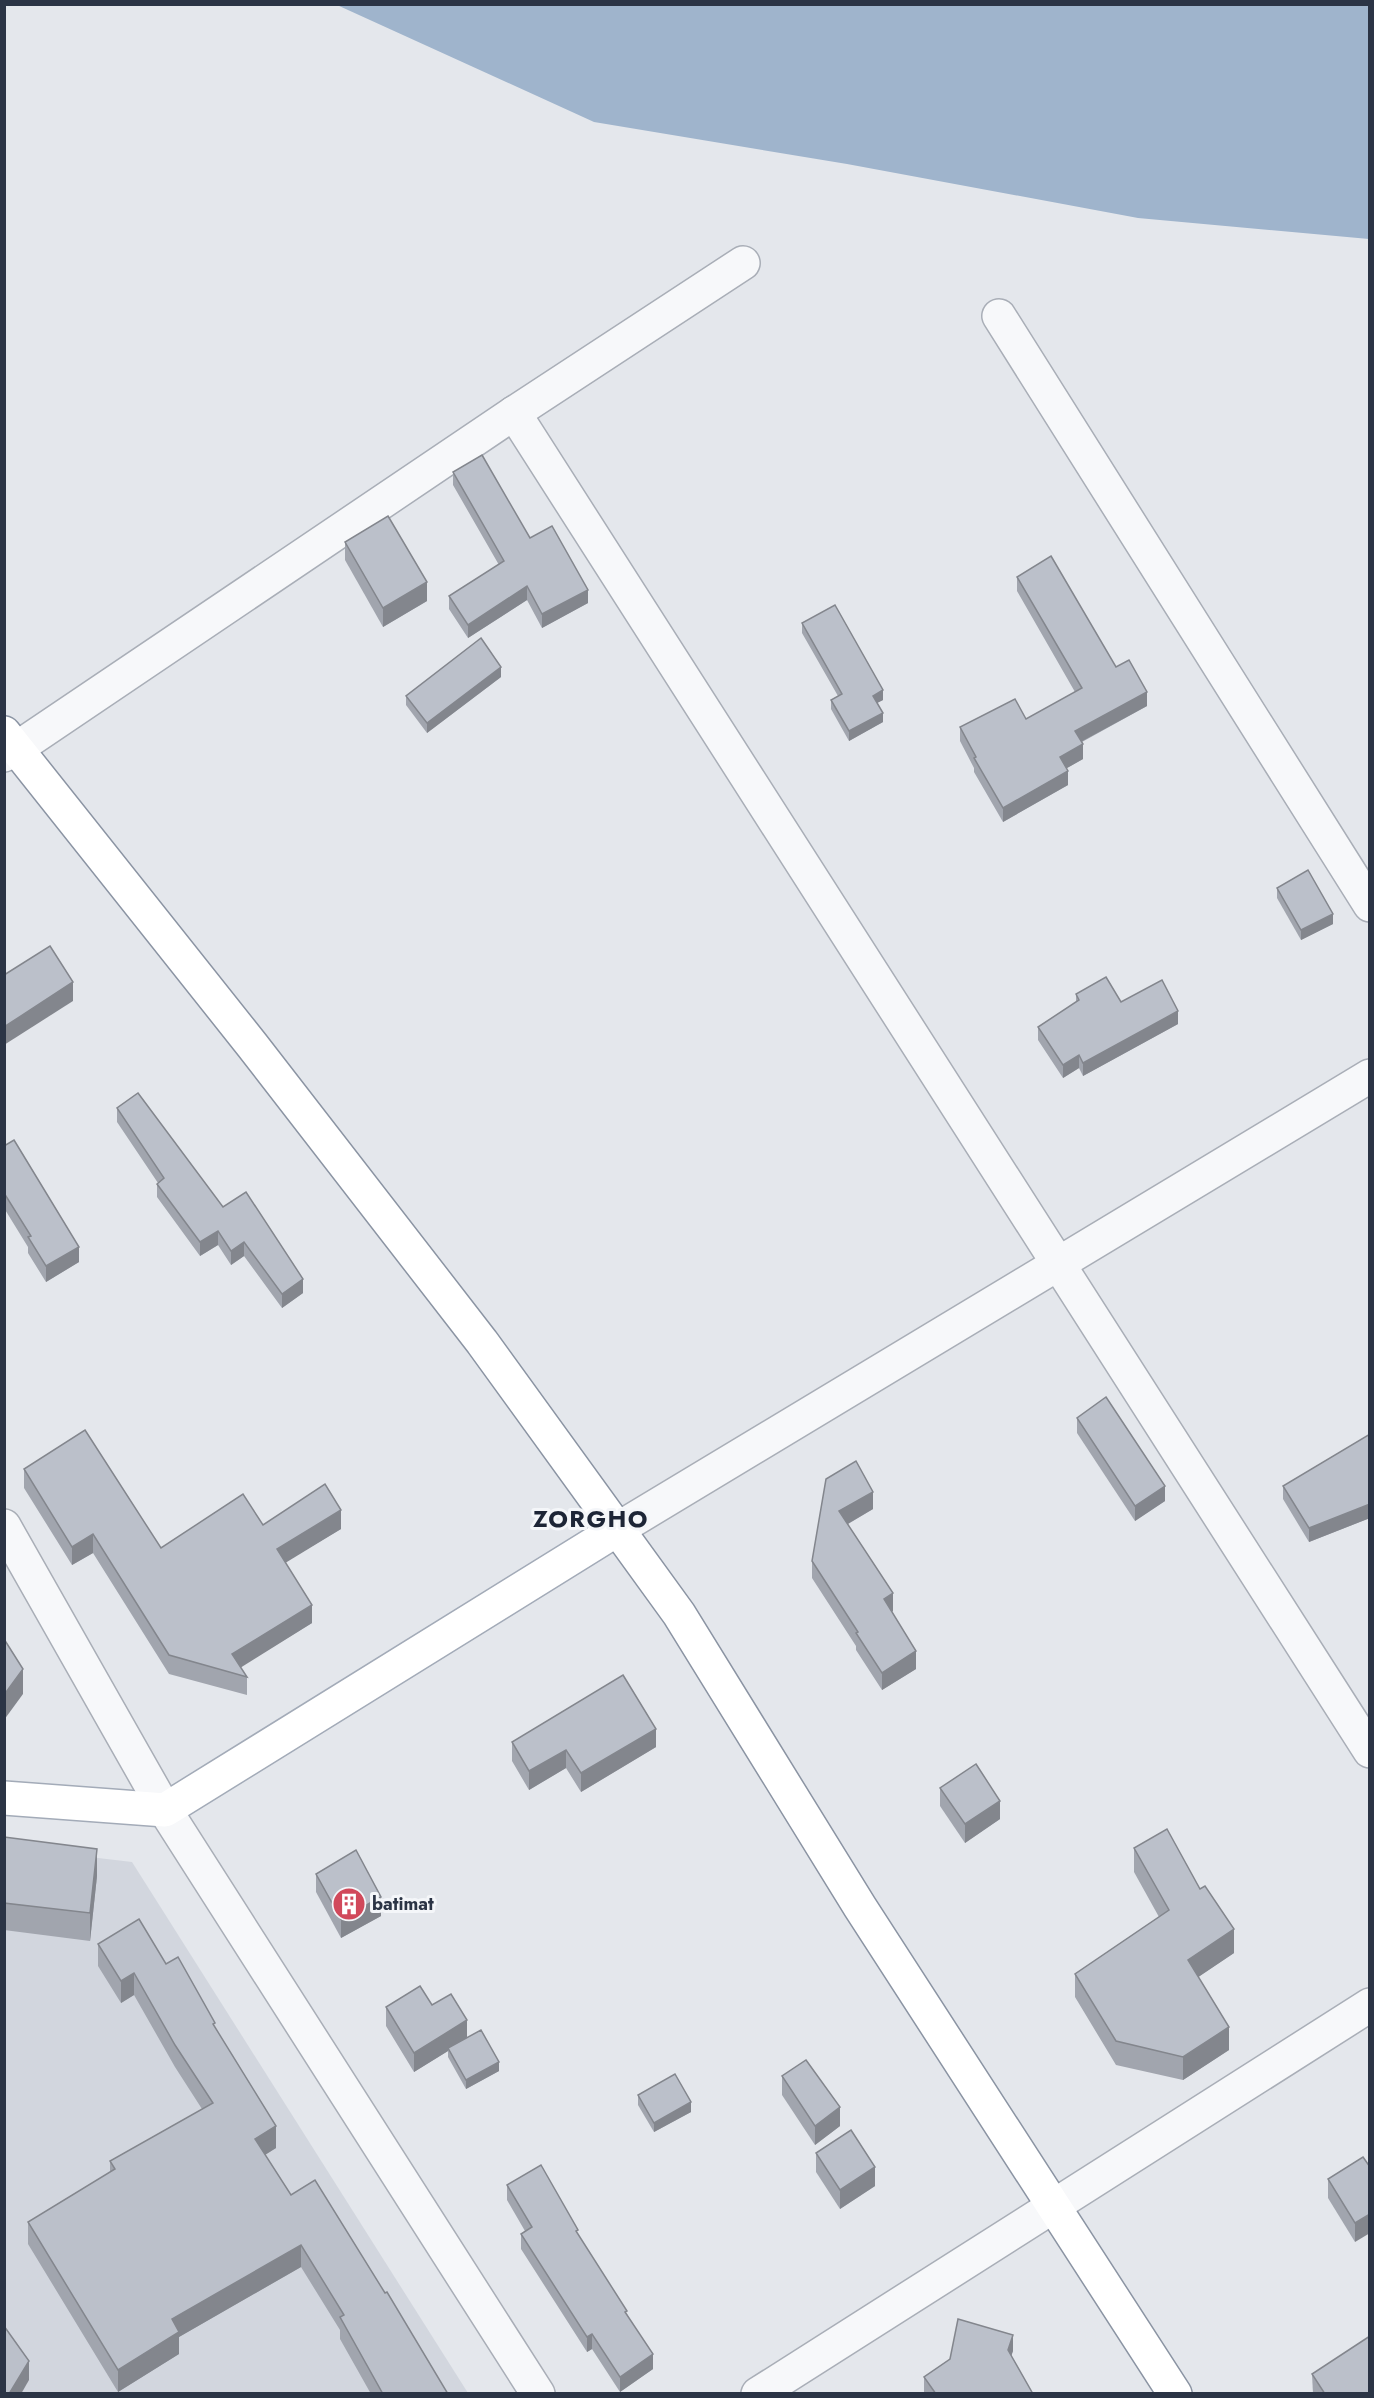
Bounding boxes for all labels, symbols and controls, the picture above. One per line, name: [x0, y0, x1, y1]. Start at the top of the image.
district label: ZORGHO: [533, 1501, 649, 1536]
building icon: batimat: [331, 1886, 367, 1922]
place label: batimat: [372, 1891, 434, 1917]

